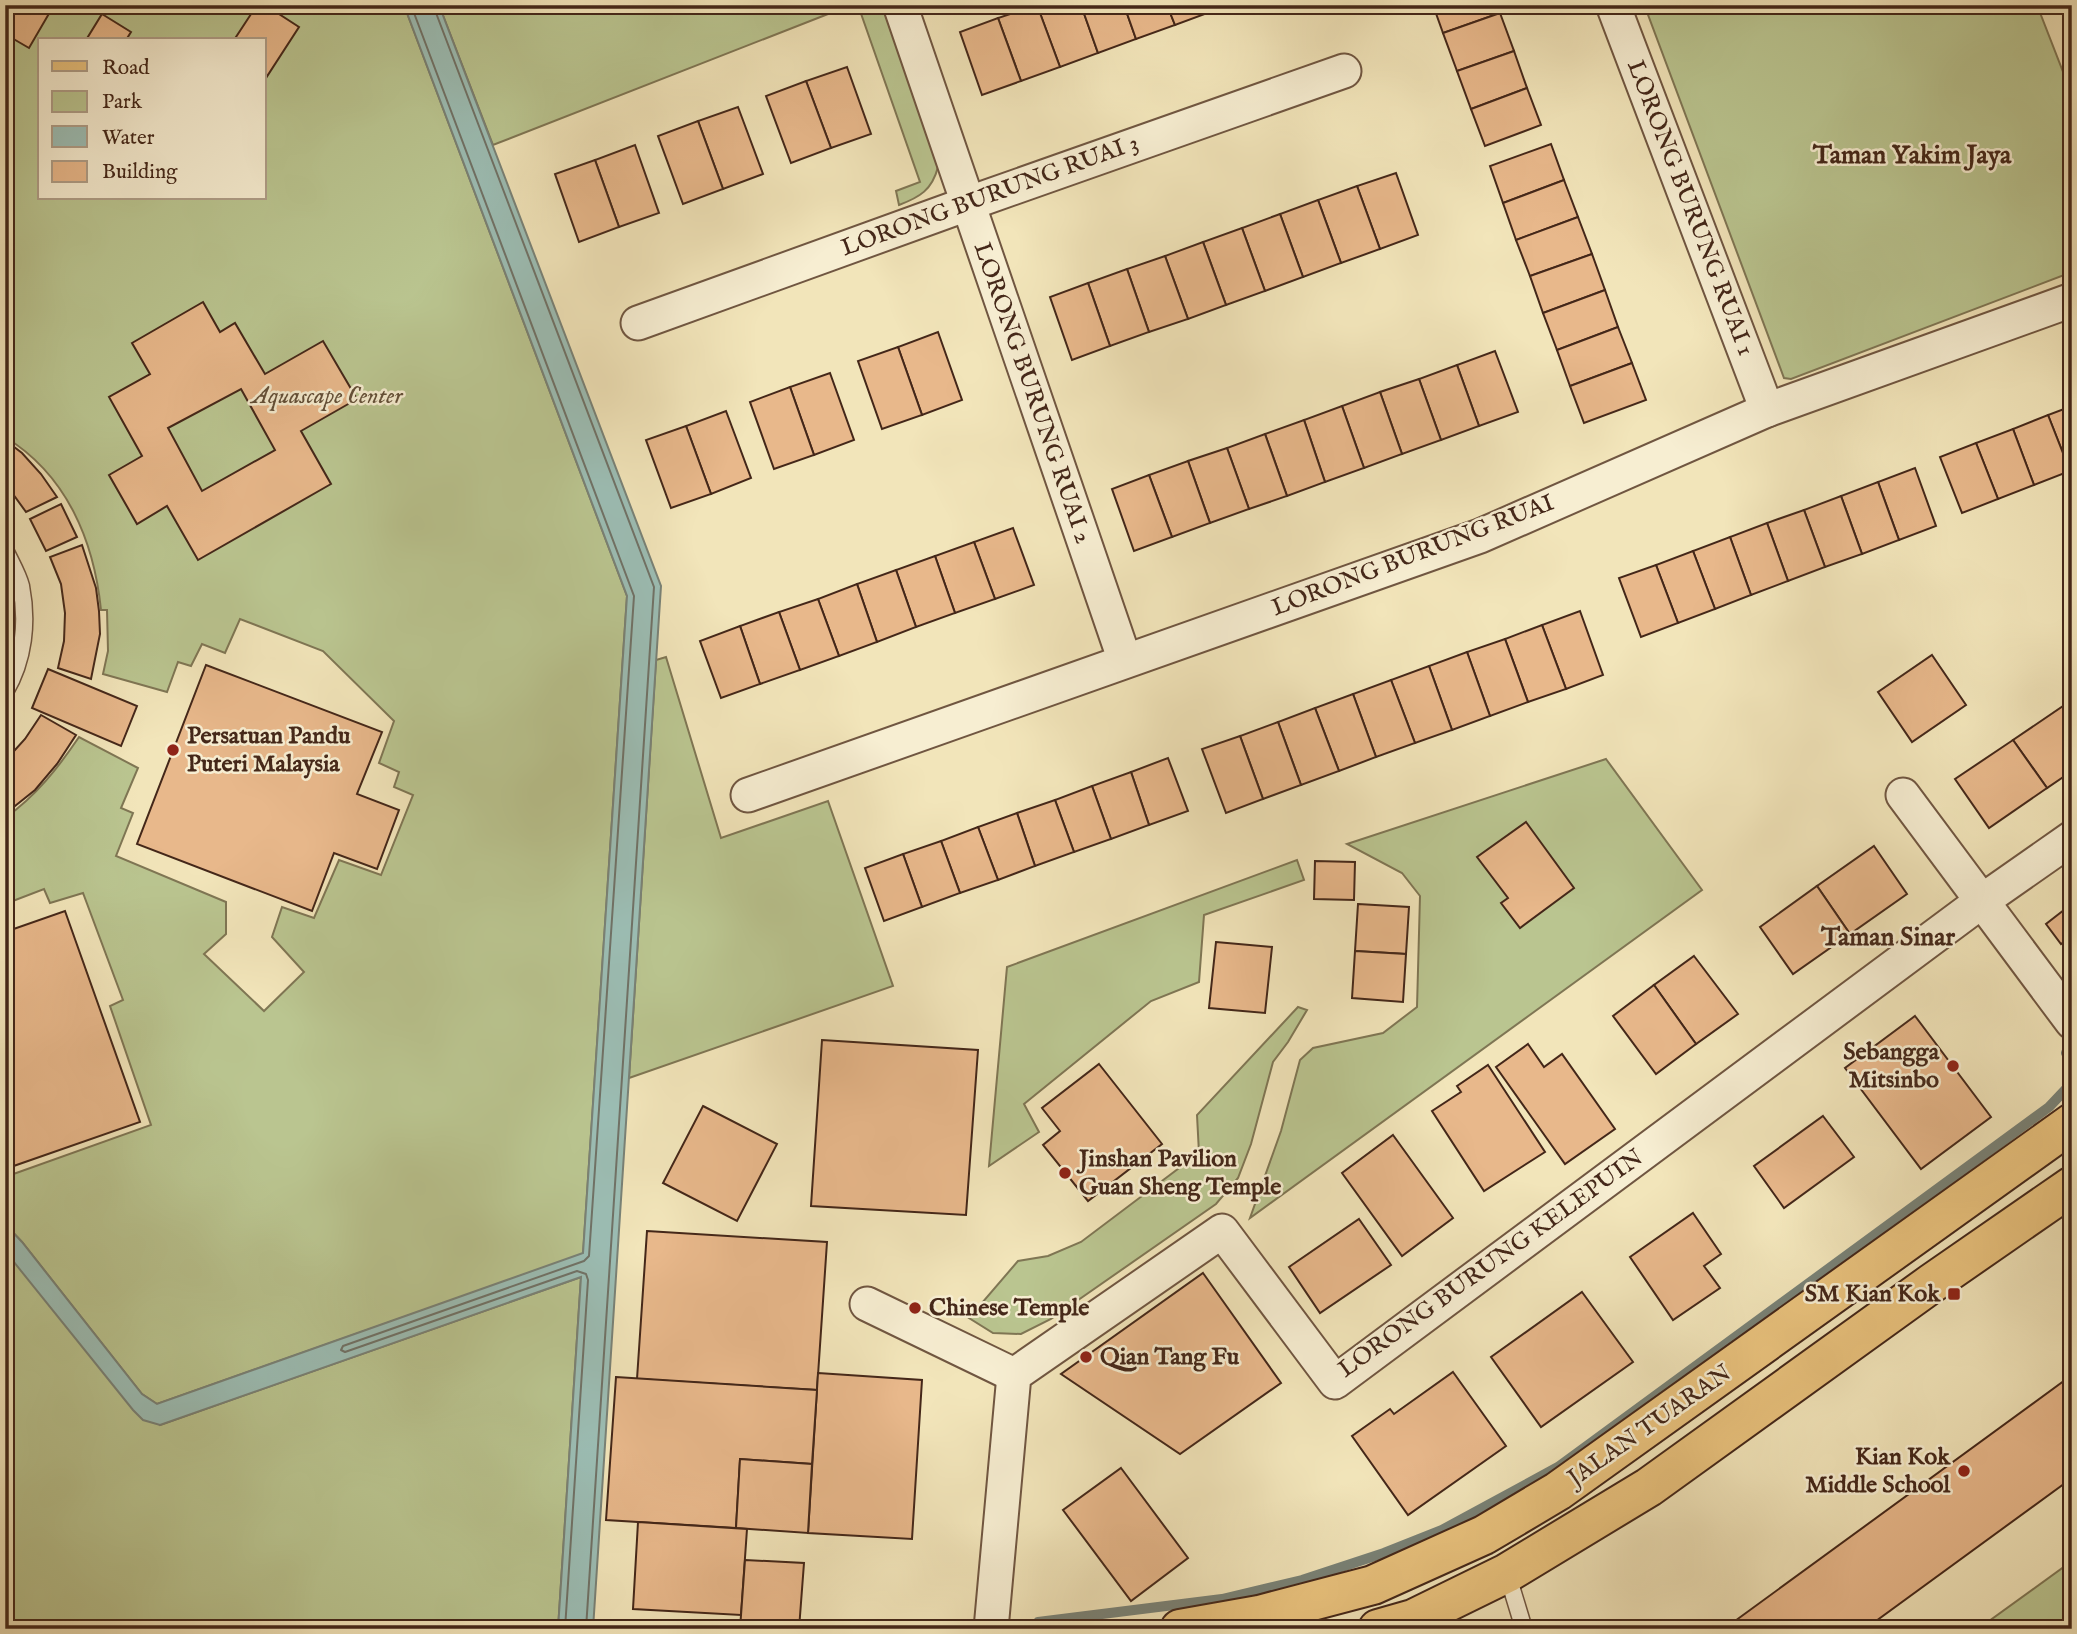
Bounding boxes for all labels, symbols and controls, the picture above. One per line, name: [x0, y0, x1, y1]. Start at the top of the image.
legend: [38, 38, 266, 200]
text: Road: [102, 55, 150, 82]
street label: LORONG BURUNG RUAI 1: [1619, 56, 1761, 360]
text: Park: [102, 89, 143, 116]
text: Water: [102, 125, 155, 152]
street label: LORONG BURUNG RUAI 3: [837, 128, 1143, 264]
district label: Taman Yakim Jaya: [1812, 139, 2012, 172]
text: Building: [102, 159, 178, 186]
street label: LORONG BURUNG RUAI 2: [966, 238, 1098, 548]
park label: Aquascape Center: [249, 381, 404, 412]
street label: LORONG BURUNG RUAI: [1267, 488, 1559, 624]
place label: Persatuan Pandu Puteri Malaysia: [187, 721, 351, 780]
marker: Persatuan Pandu Puteri Malaysia: [165, 742, 181, 758]
district label: Taman Sinar: [1820, 921, 1955, 954]
place label: Sebangga Mitsinbo: [1843, 1037, 1940, 1096]
marker: Sebangga Mitsinbo: [1945, 1058, 1961, 1074]
street label: LORONG BURUNG KELEPUIN: [1332, 1143, 1650, 1385]
place label: Jinshan Pavilion Guan Sheng Temple: [1076, 1144, 1281, 1203]
marker: Jinshan Pavilion Guan Sheng Temple: [1057, 1165, 1073, 1181]
place label: SM Kian Kok: [1805, 1279, 1941, 1310]
marker: SM Kian Kok: [1946, 1286, 1962, 1302]
place label: Chinese Temple: [929, 1293, 1089, 1324]
marker: Chinese Temple: [907, 1300, 923, 1316]
place label: Qian Tang Fu: [1100, 1342, 1240, 1373]
marker: Qian Tang Fu: [1078, 1349, 1094, 1365]
street label: JALAN TUARAN: [1560, 1358, 1738, 1496]
place label: Kian Kok Middle School: [1805, 1442, 1951, 1501]
marker: Kian Kok Middle School: [1956, 1463, 1972, 1479]

